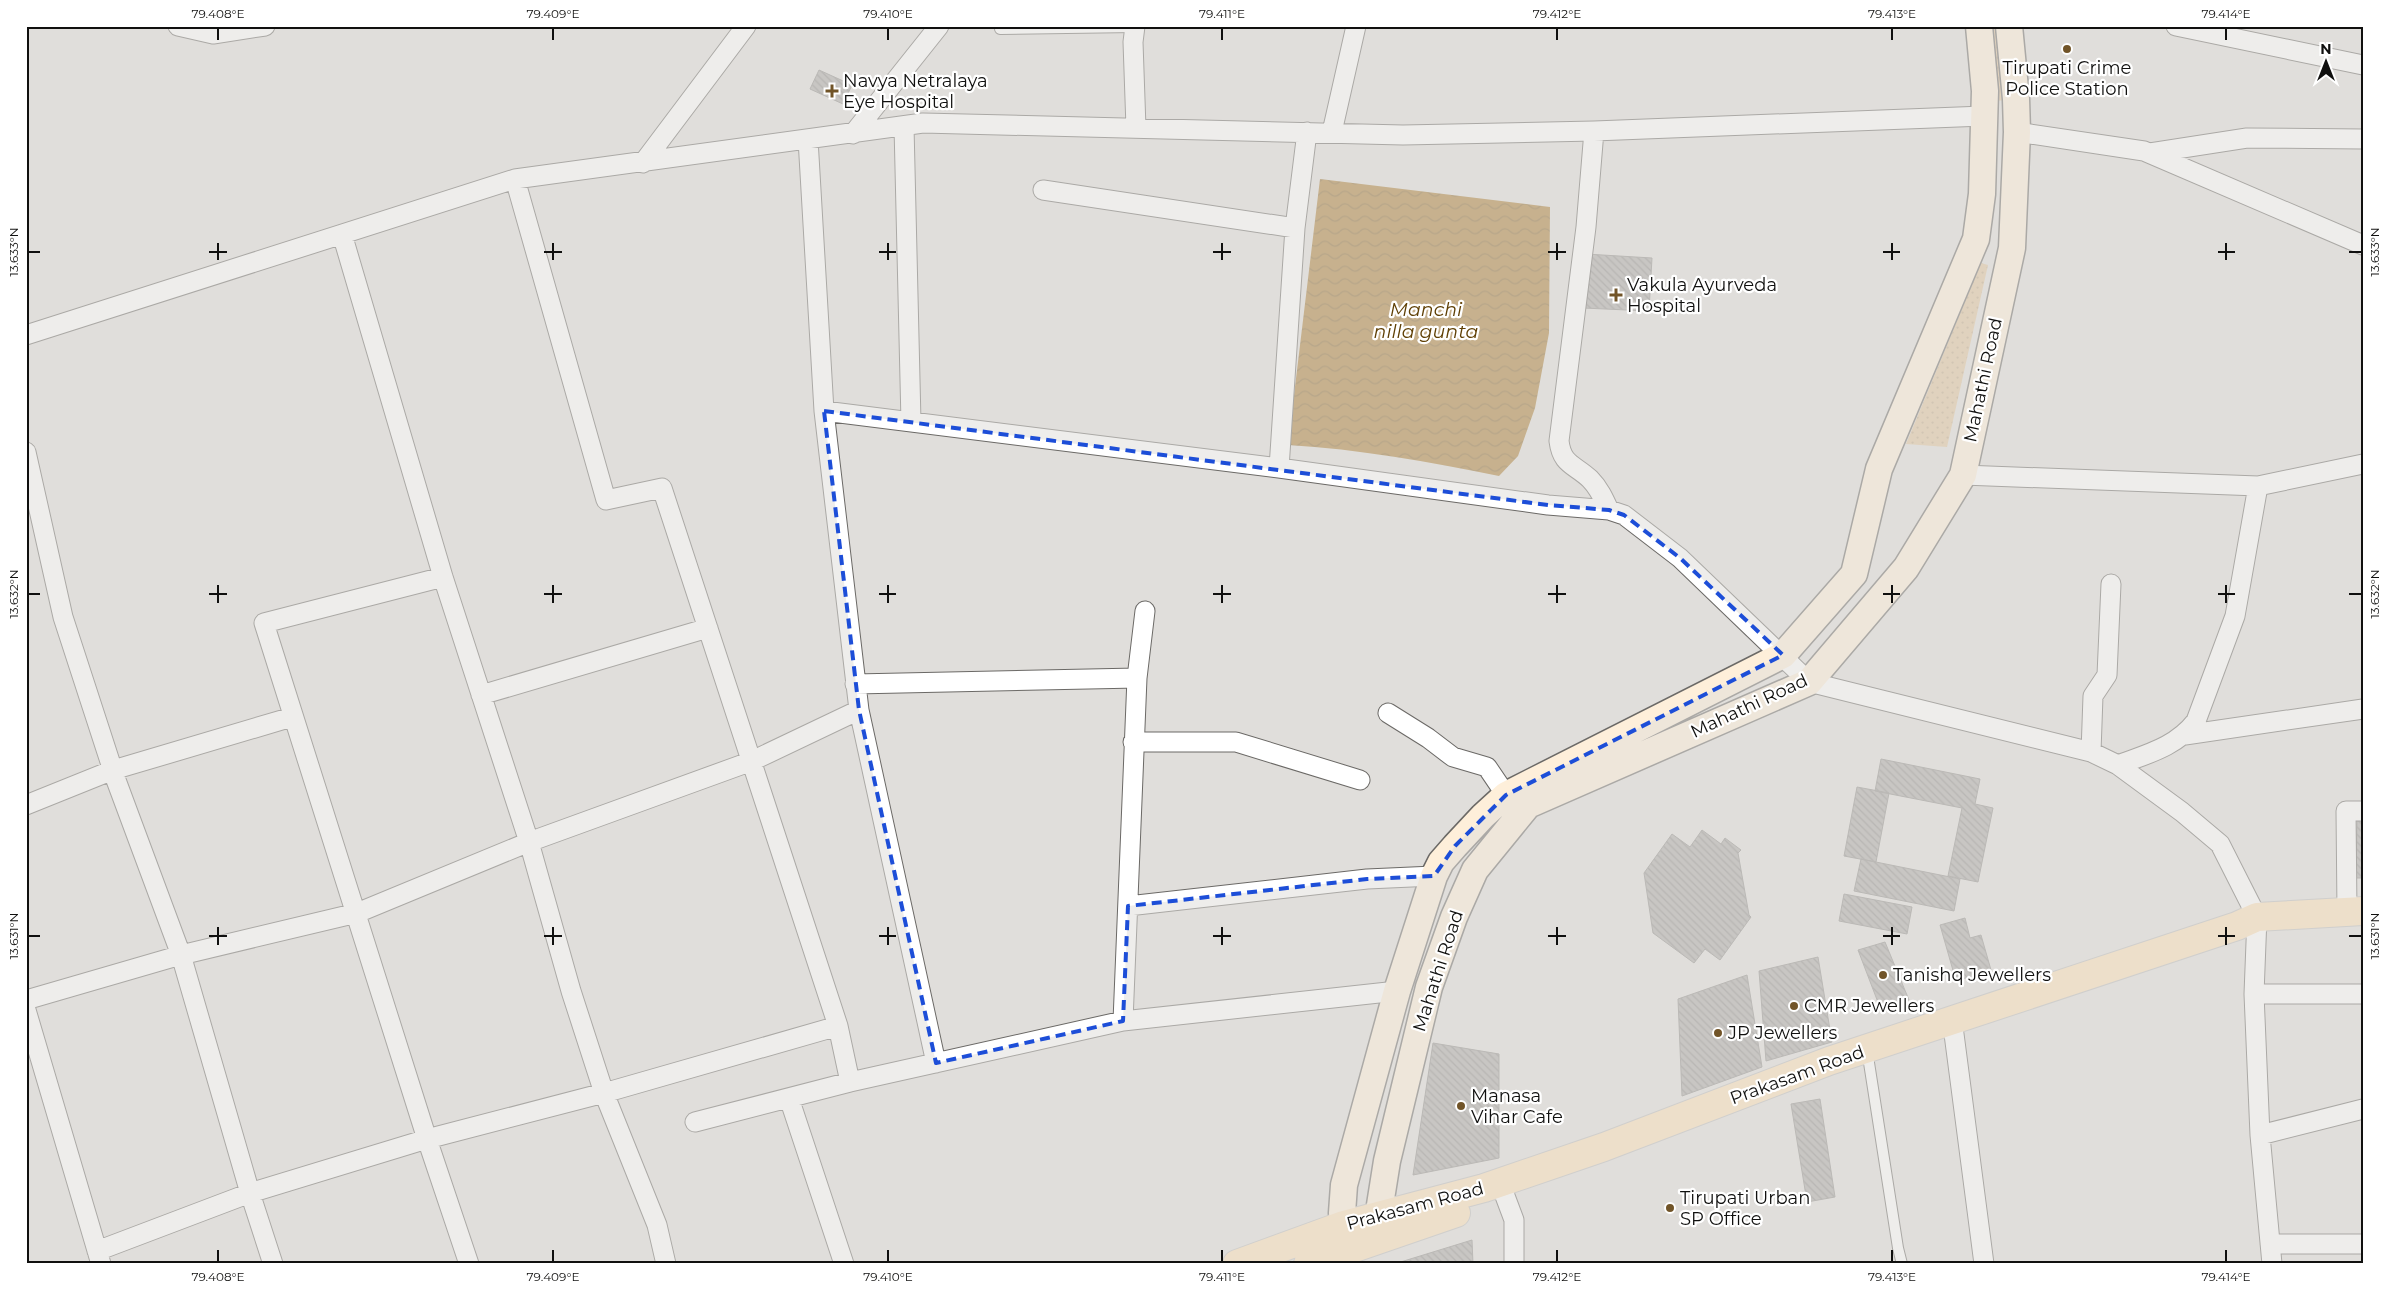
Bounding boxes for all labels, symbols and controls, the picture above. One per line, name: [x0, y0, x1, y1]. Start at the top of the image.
text: 79.408°E: [191, 6, 245, 21]
text: 79.409°E: [527, 6, 579, 21]
text: 79.410°E: [863, 6, 913, 21]
text: 79.411°E: [1199, 6, 1245, 21]
text: 79.412°E: [1533, 6, 1581, 21]
text: 79.413°E: [1868, 6, 1916, 21]
text: 79.414°E: [2201, 6, 2251, 21]
north arrow: [2302, 38, 2352, 88]
text: N: [2320, 40, 2332, 58]
marker: Tirupati Crime Police Station: [2061, 43, 2073, 55]
place label: Tirupati Crime Police Station: [2003, 57, 2132, 100]
place label: Navya Netralaya Eye Hospital: [843, 70, 988, 113]
marker: Navya Netralaya Eye Hospital: [825, 84, 839, 98]
text: 13.633°N: [6, 228, 21, 276]
text: 13.633°N: [2367, 228, 2382, 276]
place label: Vakula Ayurveda Hospital: [1627, 274, 1777, 317]
marker: Vakula Ayurveda Hospital: [1609, 288, 1623, 302]
water label: Manchi nilla gunta: [1374, 298, 1479, 343]
street label: Mahathi Road: [1959, 316, 2007, 444]
text: 13.632°N: [6, 569, 21, 619]
text: 13.632°N: [2367, 569, 2382, 619]
street label: Mahathi Road: [1687, 669, 1811, 743]
street label: Mahathi Road: [1408, 907, 1468, 1035]
text: 13.631°N: [6, 913, 21, 959]
text: 13.631°N: [2367, 913, 2382, 959]
place label: Tanishq Jewellers: [1893, 964, 2051, 986]
marker: Tanishq Jewellers: [1877, 969, 1889, 981]
place label: CMR Jewellers: [1804, 995, 1935, 1017]
marker: CMR Jewellers: [1788, 1000, 1800, 1012]
place label: JP Jewellers: [1727, 1022, 1838, 1044]
marker: JP Jewellers: [1712, 1027, 1724, 1039]
street label: Prakasam Road: [1727, 1041, 1867, 1109]
place label: Manasa Vihar Cafe: [1471, 1085, 1563, 1128]
marker: Manasa Vihar Cafe: [1455, 1100, 1467, 1112]
street label: Prakasam Road: [1344, 1177, 1486, 1235]
place label: Tirupati Urban SP Office: [1680, 1187, 1810, 1230]
marker: Tirupati Urban SP Office: [1664, 1202, 1676, 1214]
text: 79.408°E: [191, 1269, 245, 1284]
text: 79.409°E: [527, 1269, 579, 1284]
text: 79.410°E: [863, 1269, 913, 1284]
text: 79.411°E: [1199, 1269, 1245, 1284]
text: 79.412°E: [1533, 1269, 1581, 1284]
text: 79.413°E: [1868, 1269, 1916, 1284]
text: 79.414°E: [2201, 1269, 2251, 1284]

